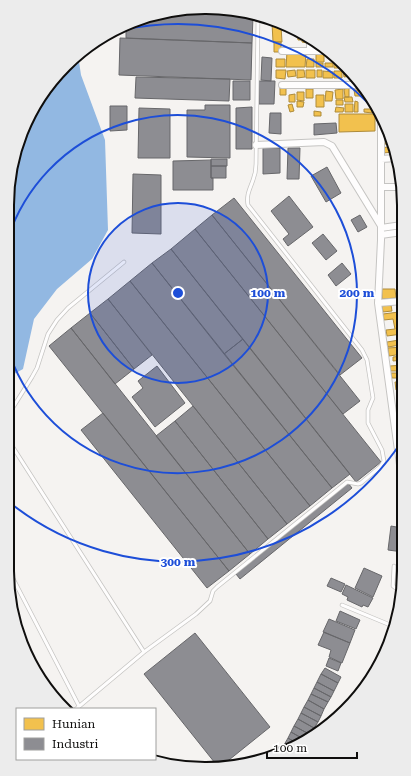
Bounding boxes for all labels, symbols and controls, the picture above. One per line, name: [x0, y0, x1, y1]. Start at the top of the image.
centre of rings: [171, 286, 185, 300]
text: 100 m: [251, 286, 286, 300]
text: 200 m: [340, 286, 375, 300]
text: 300 m: [161, 555, 196, 569]
legend: [16, 708, 156, 760]
text: Hunian: [52, 717, 95, 731]
scale bar: [267, 734, 357, 760]
text: Industri: [52, 737, 99, 751]
text: 100 m: [273, 741, 307, 755]

